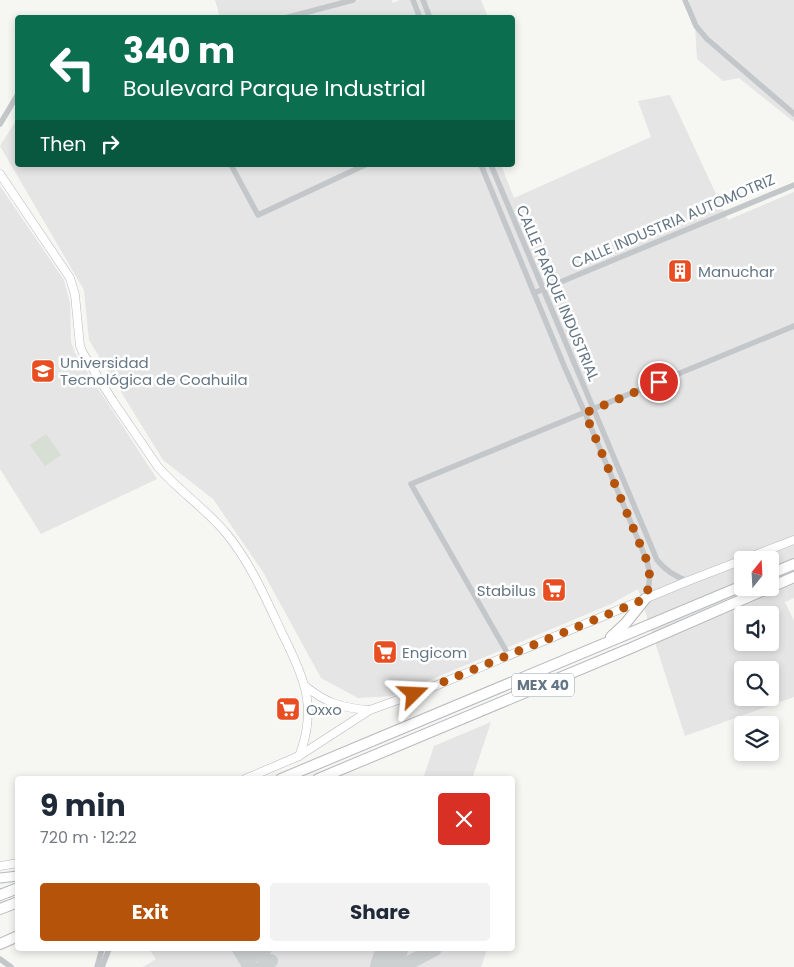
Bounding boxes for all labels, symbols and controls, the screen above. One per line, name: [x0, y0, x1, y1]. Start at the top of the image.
text: 340 m: [123, 26, 235, 75]
icon: left: [40, 35, 105, 100]
text: Boulevard Parque Industrial: [123, 73, 426, 104]
icon: right: [96, 130, 124, 158]
text: Then: [40, 131, 86, 158]
street label: CALLE INDUSTRIA AUTOMOTRIZ: [568, 169, 778, 273]
street label: CALLE PARQUE INDUSTRIAL: [511, 202, 605, 385]
building icon: Manuchar: [667, 258, 693, 284]
place label: Manuchar: [698, 261, 775, 282]
place label: Universidad Tecnológica de Coahuila: [60, 352, 248, 390]
school or university icon: Universidad Tecnológica de Coahuila: [30, 358, 56, 384]
pin: [638, 361, 680, 403]
icon: arrive: [645, 368, 673, 396]
north arrow: [734, 551, 779, 596]
map controls: [734, 551, 779, 761]
supermarket icon: Stabilus: [541, 577, 567, 603]
place label: Stabilus: [477, 580, 536, 601]
button: sound: [734, 606, 779, 651]
supermarket icon: Engicom: [372, 639, 398, 665]
place label: Engicom: [402, 642, 467, 663]
button: search: [734, 661, 779, 706]
position arrow: [387, 667, 439, 719]
road number: MEX 40: [512, 674, 574, 696]
supermarket icon: Oxxo: [275, 696, 301, 722]
place label: Oxxo: [306, 699, 342, 720]
button: layers: [734, 716, 779, 761]
text: 9 min: [40, 784, 126, 827]
button: close: [438, 793, 490, 845]
text: 720 m · 12:22: [40, 826, 137, 849]
button: Exit: [40, 883, 260, 941]
button: Share: [270, 883, 490, 941]

